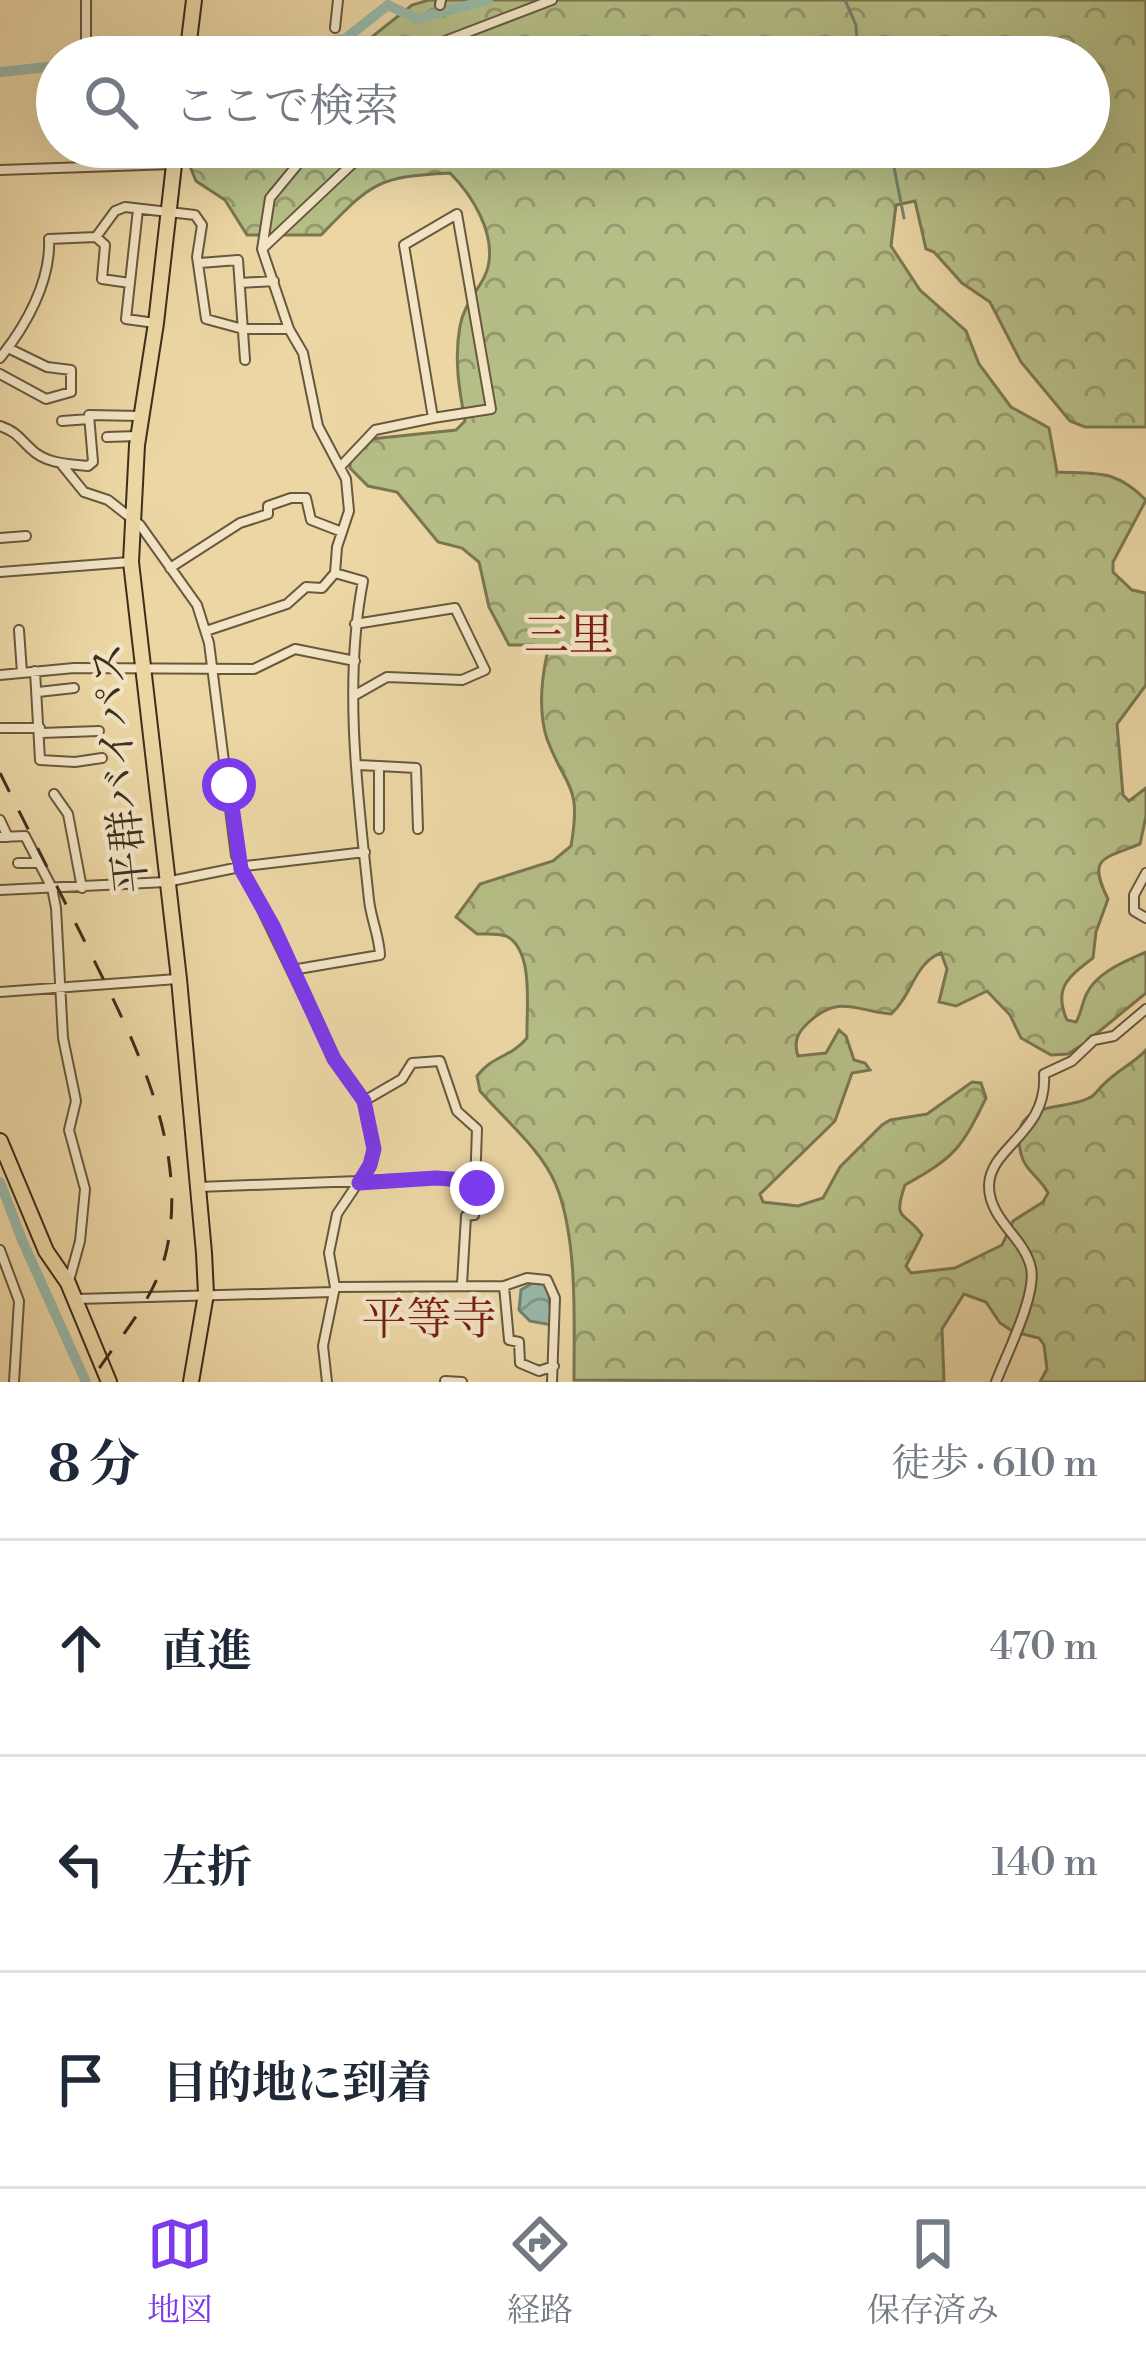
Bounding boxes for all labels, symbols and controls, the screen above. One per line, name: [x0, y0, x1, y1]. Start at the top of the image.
search box: [36, 36, 1110, 168]
icon: search: [78, 69, 144, 135]
text: ここで検索: [174, 79, 399, 136]
district label: 三里: [524, 608, 614, 665]
street label: 平群バイパス: [82, 640, 160, 896]
route start: [202, 758, 256, 812]
route end: [450, 1161, 504, 1215]
district label: 平等寺: [361, 1292, 497, 1349]
text: 8 分: [48, 1434, 140, 1498]
text: 徒歩 · 610 m: [891, 1440, 1098, 1489]
icon: ahead: [48, 1615, 114, 1681]
text: 470 m: [990, 1623, 1098, 1672]
text: 直進: [162, 1624, 252, 1681]
icon: left: [48, 1831, 114, 1897]
text: 140 m: [991, 1839, 1098, 1888]
text: 左折: [162, 1840, 252, 1897]
icon: arrive: [48, 2047, 114, 2113]
text: 目的地に到着: [162, 2056, 432, 2113]
tab: 地図: [147, 2211, 213, 2332]
tab: 経路: [507, 2211, 573, 2332]
tab: 保存済み: [867, 2211, 999, 2332]

